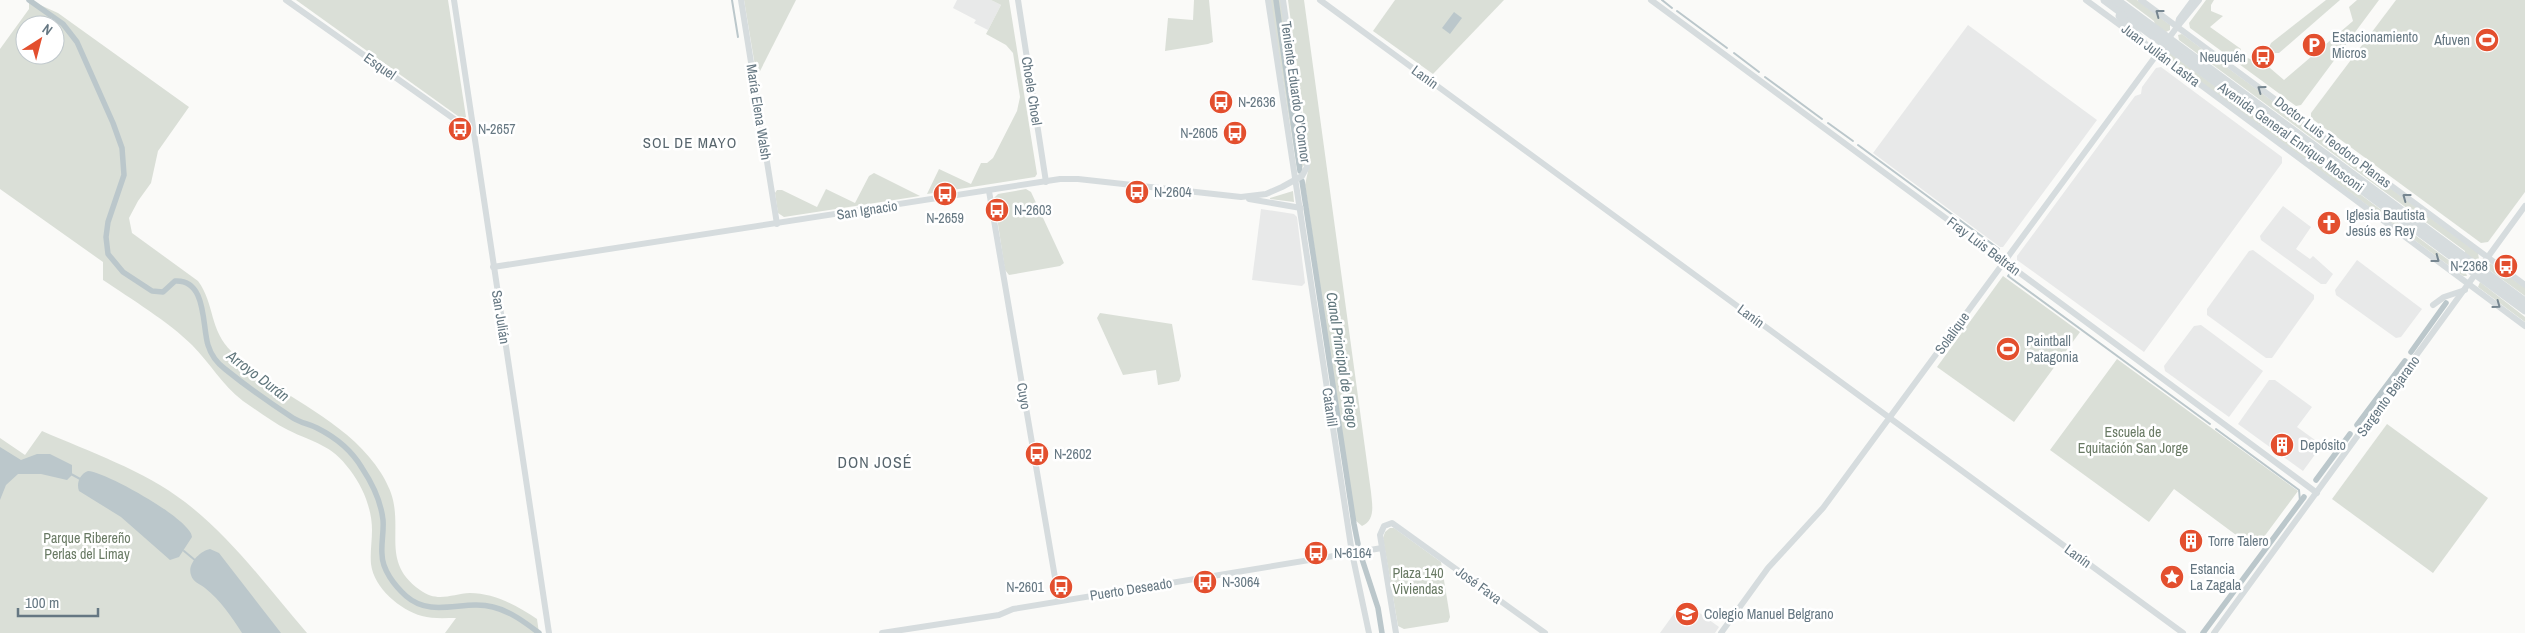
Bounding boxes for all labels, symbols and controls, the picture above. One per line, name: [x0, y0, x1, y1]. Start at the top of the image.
one-way arrow: [2156, 11, 2165, 19]
north arrow: [15, 15, 65, 65]
text: N: [39, 20, 56, 39]
street label: Teniente Eduardo O'Connor: [1277, 20, 1315, 164]
street label: Juan Julián Lastra: [2118, 20, 2204, 91]
sports icon: Afuven: [2474, 27, 2500, 53]
place label: Estacionamiento Micros: [2332, 28, 2418, 62]
place label: Afuven: [2433, 31, 2470, 49]
parking icon: Estacionamiento Micros: [2301, 32, 2327, 58]
bus stop icon: Neuquén: [2250, 44, 2276, 70]
place label: Neuquén: [2199, 48, 2246, 66]
street label: Esquel: [360, 49, 400, 83]
street label: Choele Choel: [1018, 55, 1046, 127]
street label: Lanín: [1408, 61, 1442, 93]
street label: María Elena Walsh: [743, 63, 775, 161]
street label: Avenida General Enrique Mosconi: [2214, 77, 2367, 196]
one-way arrow: [2257, 86, 2267, 95]
bus stop icon: N-2636: [1208, 89, 1234, 115]
street label: Doctor Luis Teodoro Planas: [2271, 92, 2395, 192]
place label: N-2636: [1238, 93, 1276, 111]
bus stop icon: N-2657: [447, 116, 473, 142]
place label: N-2657: [478, 120, 516, 138]
bus stop icon: N-2605: [1222, 120, 1248, 146]
place label: N-2605: [1180, 124, 1218, 142]
district label: SOL DE MAYO: [643, 132, 737, 153]
bus stop icon: N-2604: [1124, 179, 1150, 205]
bus stop icon: N-2659: [932, 181, 958, 207]
place label: N-2604: [1154, 183, 1192, 201]
one-way arrow: [2402, 194, 2412, 203]
street label: San Ignacio: [835, 196, 899, 224]
bus stop icon: N-2603: [984, 197, 1010, 223]
place label: N-2603: [1014, 201, 1052, 219]
place label: Iglesia Bautista Jesús es Rey: [2346, 206, 2426, 240]
place label: N-2659: [926, 209, 964, 227]
church icon: Iglesia Bautista Jesús es Rey: [2316, 210, 2342, 236]
street label: Fray Luis Beltrán: [1944, 213, 2024, 279]
bus stop icon: N-2368: [2493, 253, 2519, 279]
one-way arrow: [2430, 254, 2439, 262]
place label: N-2368: [2450, 257, 2488, 275]
street label: San Julián: [488, 289, 514, 345]
water label: Canal Principal de Riego: [1321, 290, 1364, 430]
one-way arrow: [2491, 299, 2501, 308]
street label: Lanín: [1734, 300, 1768, 332]
street label: Solalique: [1931, 308, 1973, 358]
place label: Paintball Patagonia: [2026, 332, 2079, 366]
sports icon: Paintball Patagonia: [1995, 336, 2021, 362]
water label: Arroyo Durán: [222, 345, 294, 406]
street label: Sargento Bejarano: [2353, 352, 2423, 440]
street label: Cuyo: [1013, 381, 1035, 411]
street label: Catanlil: [1318, 386, 1342, 428]
park label: Escuela de Equitación San Jorge: [2078, 423, 2188, 457]
building icon: Depósito: [2269, 432, 2295, 458]
place label: Depósito: [2300, 436, 2346, 454]
bus stop icon: N-2602: [1024, 441, 1050, 467]
place label: N-2602: [1054, 445, 1092, 463]
district label: DON JOSÉ: [837, 451, 913, 473]
building icon: Torre Talero: [2178, 528, 2204, 554]
park label: Parque Ribereño Perlas del Limay: [43, 529, 131, 563]
place label: Torre Talero: [2208, 532, 2269, 550]
bus stop icon: N-6164: [1303, 540, 1329, 566]
street label: Lanín: [2061, 540, 2095, 572]
place label: N-6164: [1334, 544, 1372, 562]
place label: Estancia La Zagala: [2190, 560, 2242, 594]
street label: José Fava: [1453, 562, 1506, 608]
park label: Plaza 140 Viviendas: [1392, 564, 1444, 598]
place icon: Estancia La Zagala: [2159, 564, 2185, 590]
bus stop icon: N-3064: [1192, 569, 1218, 595]
place label: N-3064: [1222, 573, 1260, 591]
bus stop icon: N-2601: [1048, 574, 1074, 600]
street label: Puerto Deseado: [1089, 574, 1173, 604]
place label: N-2601: [1006, 578, 1045, 596]
scale bar: [18, 586, 98, 618]
text: 100 m: [25, 592, 59, 613]
school or university icon: Colegio Manuel Belgrano: [1674, 601, 1700, 627]
place label: Colegio Manuel Belgrano: [1704, 605, 1834, 623]

